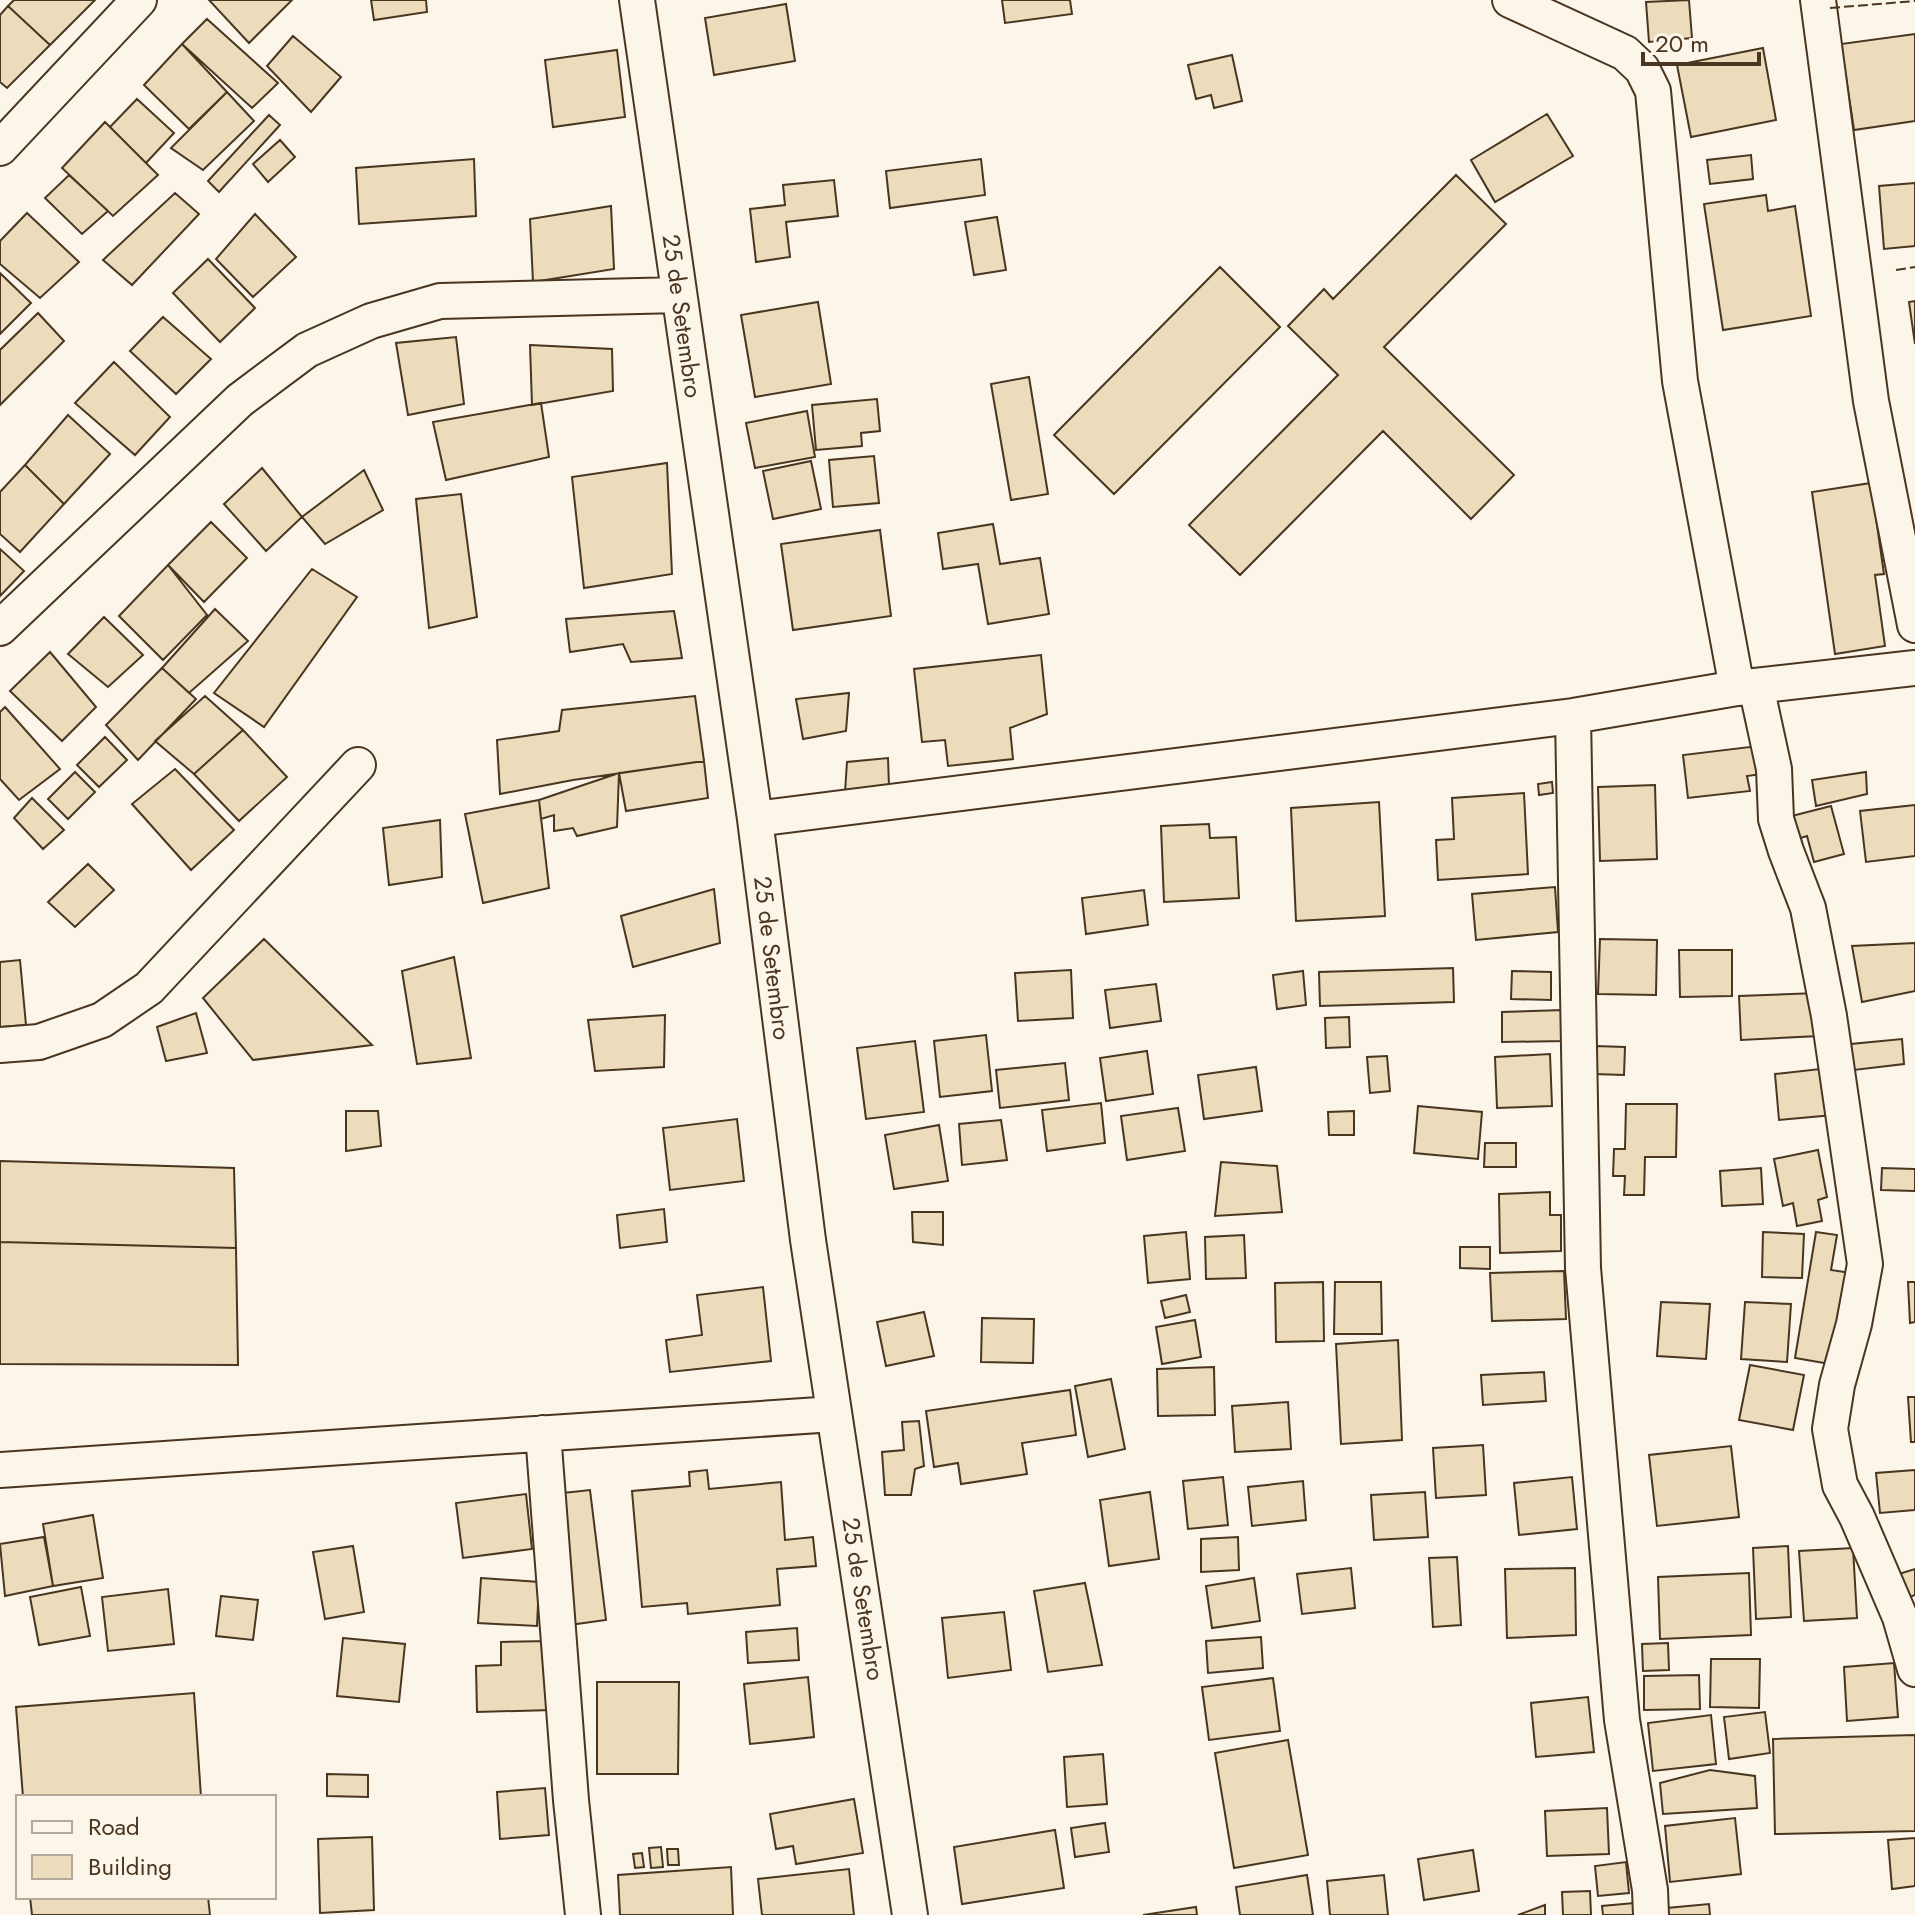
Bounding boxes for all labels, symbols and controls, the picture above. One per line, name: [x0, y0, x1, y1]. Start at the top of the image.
scale bar: [1643, 16, 1759, 66]
text: 20 m: [1655, 26, 1709, 61]
street label: 25 de Setembro: [654, 232, 711, 400]
street label: 25 de Setembro: [745, 874, 800, 1042]
street label: 25 de Setembro: [833, 1515, 894, 1683]
legend: [16, 1795, 276, 1899]
text: Road: [88, 1809, 140, 1844]
text: Building: [88, 1849, 172, 1884]

